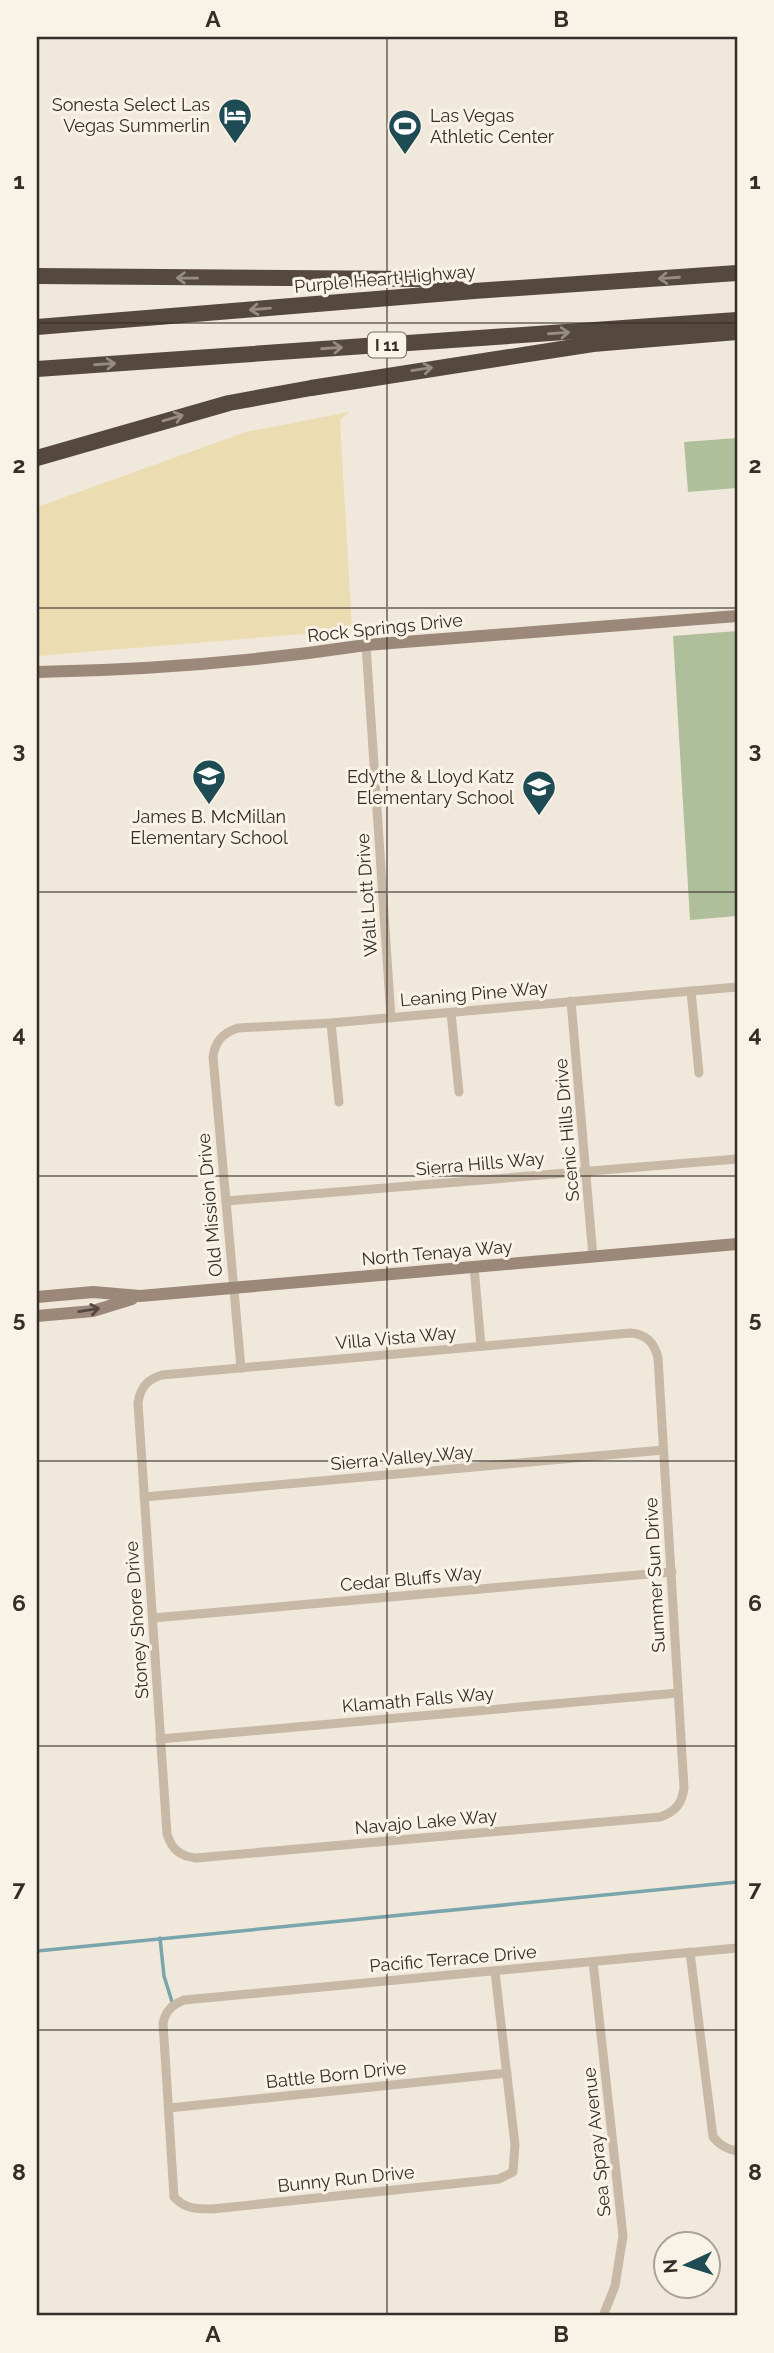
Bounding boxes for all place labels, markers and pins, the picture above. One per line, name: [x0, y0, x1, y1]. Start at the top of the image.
place label: Sonesta Select Las Vegas Summerlin: [52, 94, 210, 136]
hotel icon: Sonesta Select Las Vegas Summerlin: [216, 96, 254, 145]
place label: Las Vegas Athletic Center: [430, 105, 555, 147]
sports icon: Las Vegas Athletic Center: [386, 107, 424, 156]
school or university icon: James B. McMillan Elementary School: [190, 757, 228, 806]
place label: Edythe & Lloyd Katz Elementary School: [347, 766, 514, 808]
school or university icon: Edythe & Lloyd Katz Elementary School: [520, 768, 558, 817]
place label: James B. McMillan Elementary School: [130, 806, 288, 848]

